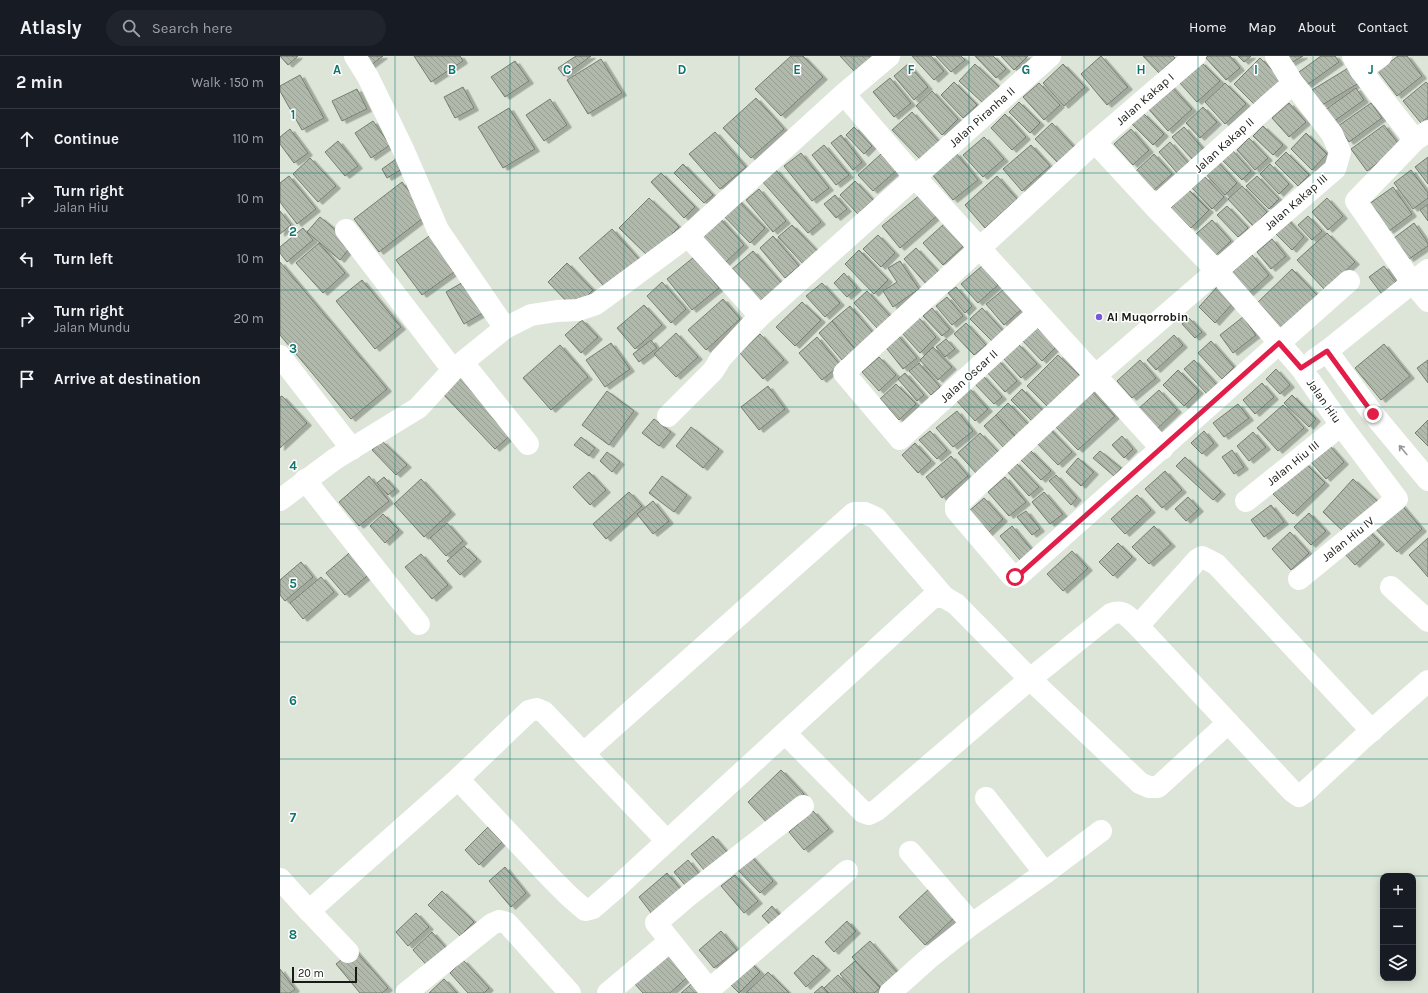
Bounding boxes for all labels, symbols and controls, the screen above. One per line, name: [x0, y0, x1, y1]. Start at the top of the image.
search box: [106, 10, 386, 46]
text: Atlasly: [20, 17, 82, 39]
icon: search: [120, 17, 142, 39]
text: Search here: [152, 19, 232, 37]
text: Home: [1189, 19, 1226, 36]
text: Map: [1248, 19, 1276, 36]
text: About: [1298, 19, 1336, 36]
text: Contact: [1358, 19, 1408, 36]
text: A: [333, 62, 341, 77]
text: B: [448, 62, 456, 77]
text: C: [563, 62, 571, 77]
text: D: [678, 62, 687, 77]
text: E: [793, 62, 801, 77]
text: F: [907, 62, 915, 77]
text: G: [1022, 62, 1030, 77]
text: H: [1136, 62, 1146, 77]
text: I: [1254, 62, 1258, 77]
text: J: [1368, 62, 1374, 77]
street label: Jalan Kakap I: [1113, 70, 1177, 128]
text: 2 min: [16, 72, 63, 92]
text: Walk · 150 m: [192, 75, 264, 90]
street label: Jalan Piranha II: [946, 84, 1018, 150]
text: 1: [291, 107, 295, 122]
street label: Jalan Kakap II: [1191, 115, 1257, 175]
icon: ahead: [16, 128, 38, 150]
text: Continue: [54, 130, 119, 148]
text: 110 m: [232, 131, 264, 146]
street label: Jalan Kakap III: [1262, 171, 1330, 233]
text: Turn right: [54, 182, 124, 200]
icon: right: [16, 188, 38, 210]
text: 10 m: [237, 191, 264, 206]
text: Jalan Hiu: [54, 200, 109, 215]
text: 2: [289, 224, 297, 239]
icon: left: [16, 248, 38, 270]
text: Turn left: [54, 250, 113, 268]
text: 10 m: [237, 251, 264, 266]
text: Turn right: [54, 302, 124, 320]
icon: right: [16, 308, 38, 330]
place label: Al Muqorrobin: [1107, 310, 1188, 324]
text: 20 m: [234, 311, 264, 326]
marker: Al Muqorrobin: [1094, 312, 1104, 322]
text: Jalan Mundu: [54, 320, 130, 335]
text: 3: [289, 341, 297, 356]
street label: Jalan Oscar II: [937, 347, 1001, 405]
icon: arrive: [16, 368, 38, 390]
text: Arrive at destination: [54, 370, 201, 388]
street label: Jalan Hiu: [1304, 376, 1344, 426]
route end: [1364, 405, 1382, 423]
street label: Jalan Hiu III: [1264, 438, 1322, 488]
one-way arrow: [1398, 445, 1407, 455]
text: 4: [289, 458, 297, 473]
street label: Jalan Hiu IV: [1319, 513, 1377, 564]
route start: [1006, 568, 1024, 586]
text: 5: [289, 576, 297, 591]
text: 6: [289, 693, 297, 708]
text: 7: [290, 810, 297, 825]
map controls: [1380, 873, 1416, 981]
button: +: [1380, 873, 1416, 909]
button: −: [1380, 909, 1416, 945]
text: 8: [289, 927, 297, 942]
button: layers: [1380, 945, 1416, 981]
scale bar: [292, 965, 357, 984]
text: 20 m: [298, 967, 324, 980]

